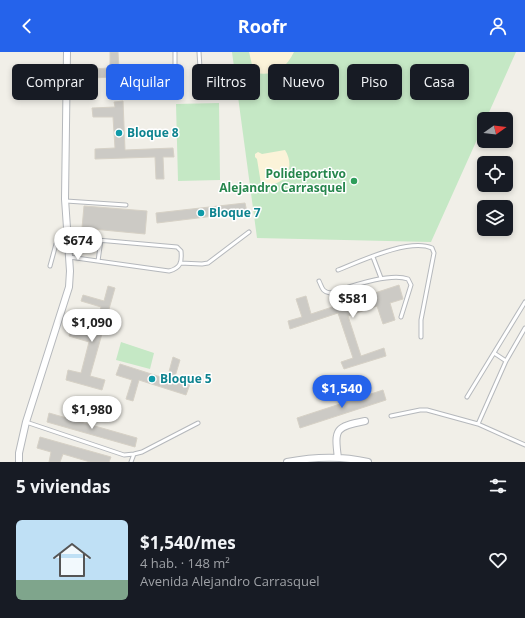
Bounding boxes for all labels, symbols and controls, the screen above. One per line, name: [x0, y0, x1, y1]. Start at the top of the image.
text: Roofr: [238, 14, 287, 38]
icon: back: [16, 15, 38, 37]
icon: person: [487, 15, 509, 37]
chip: Comprar: [12, 64, 98, 100]
chip: Alquilar: [106, 64, 184, 100]
chip: Filtros: [192, 64, 260, 100]
chip: Nuevo: [268, 64, 339, 100]
chip: Piso: [347, 64, 402, 100]
chip: Casa: [410, 64, 469, 100]
north arrow: [477, 112, 513, 148]
map controls: [477, 112, 513, 236]
place label: Bloque 8: [127, 124, 179, 141]
marker: Bloque 8: [114, 128, 124, 138]
button: locate: [477, 156, 513, 192]
place label: Polideportivo Alejandro Carrasquel: [219, 165, 346, 196]
marker: Polideportivo Alejandro Carrasquel: [349, 176, 359, 186]
button: layers: [477, 200, 513, 236]
place label: Bloque 7: [209, 204, 261, 221]
marker: Bloque 7: [196, 208, 206, 218]
pin: $674: [54, 227, 102, 261]
text: $674: [63, 231, 93, 249]
pin: $581: [329, 285, 377, 319]
text: $581: [338, 289, 368, 307]
pin: $1,090: [59, 309, 125, 343]
text: $1,090: [72, 313, 112, 331]
place label: Bloque 5: [160, 370, 212, 387]
marker: Bloque 5: [147, 374, 157, 384]
pin: $1,540: [309, 375, 375, 409]
text: $1,540: [322, 379, 362, 397]
pin: $1,980: [59, 396, 125, 430]
text: $1,980: [72, 400, 112, 418]
text: 5 viviendas: [16, 475, 111, 498]
icon: filters: [487, 475, 509, 497]
text: $1,540/mes: [140, 531, 236, 554]
icon: home: [48, 536, 96, 584]
icon: heart: [487, 549, 509, 571]
text: 4 hab. · 148 m²: [140, 554, 230, 572]
text: Avenida Alejandro Carrasquel: [140, 572, 320, 590]

